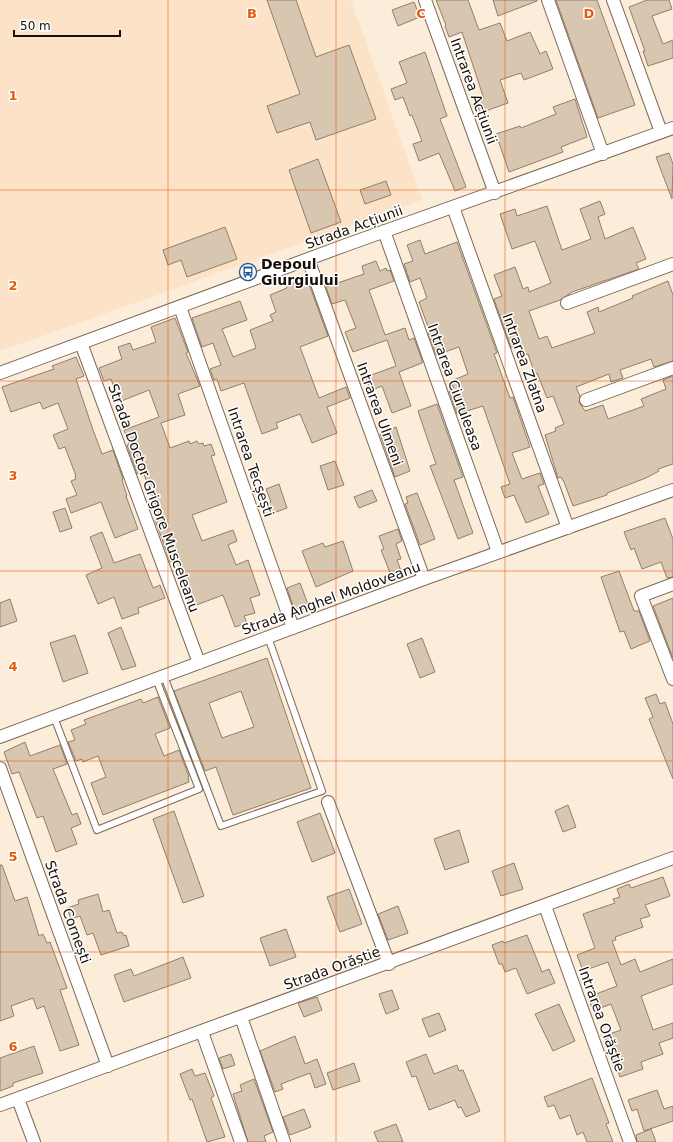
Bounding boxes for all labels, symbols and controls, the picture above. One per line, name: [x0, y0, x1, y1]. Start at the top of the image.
text: B: [247, 6, 257, 21]
text: C: [416, 6, 426, 21]
text: D: [584, 6, 595, 21]
scale bar: [14, 12, 120, 38]
text: 50 m: [20, 19, 51, 33]
street label: Intrarea Acțiunii: [446, 36, 501, 147]
text: 1: [8, 88, 18, 103]
street label: Strada Acțiunii: [303, 202, 405, 253]
place label: Depoul Giurgiului: [261, 256, 339, 288]
bus stop icon: Depoul Giurgiului: [238, 262, 258, 282]
text: 2: [8, 278, 18, 293]
street label: Intrarea Zlatna: [500, 311, 550, 415]
street label: Intrarea Ciuruleasa: [425, 321, 485, 453]
street label: Intrarea Ulmeni: [354, 360, 406, 468]
street label: Strada Doctor Grigore Musceleanu: [105, 382, 203, 614]
street label: Intrarea Tecșești: [224, 405, 277, 519]
text: 3: [8, 468, 18, 483]
street label: Strada Anghel Moldoveanu: [239, 558, 423, 638]
text: 4: [8, 659, 18, 674]
text: 5: [8, 849, 18, 864]
street label: Strada Cornești: [41, 858, 94, 966]
street label: Strada Orăștie: [282, 943, 383, 994]
street label: Intrarea Orăștie: [575, 964, 628, 1074]
text: 6: [8, 1039, 18, 1054]

